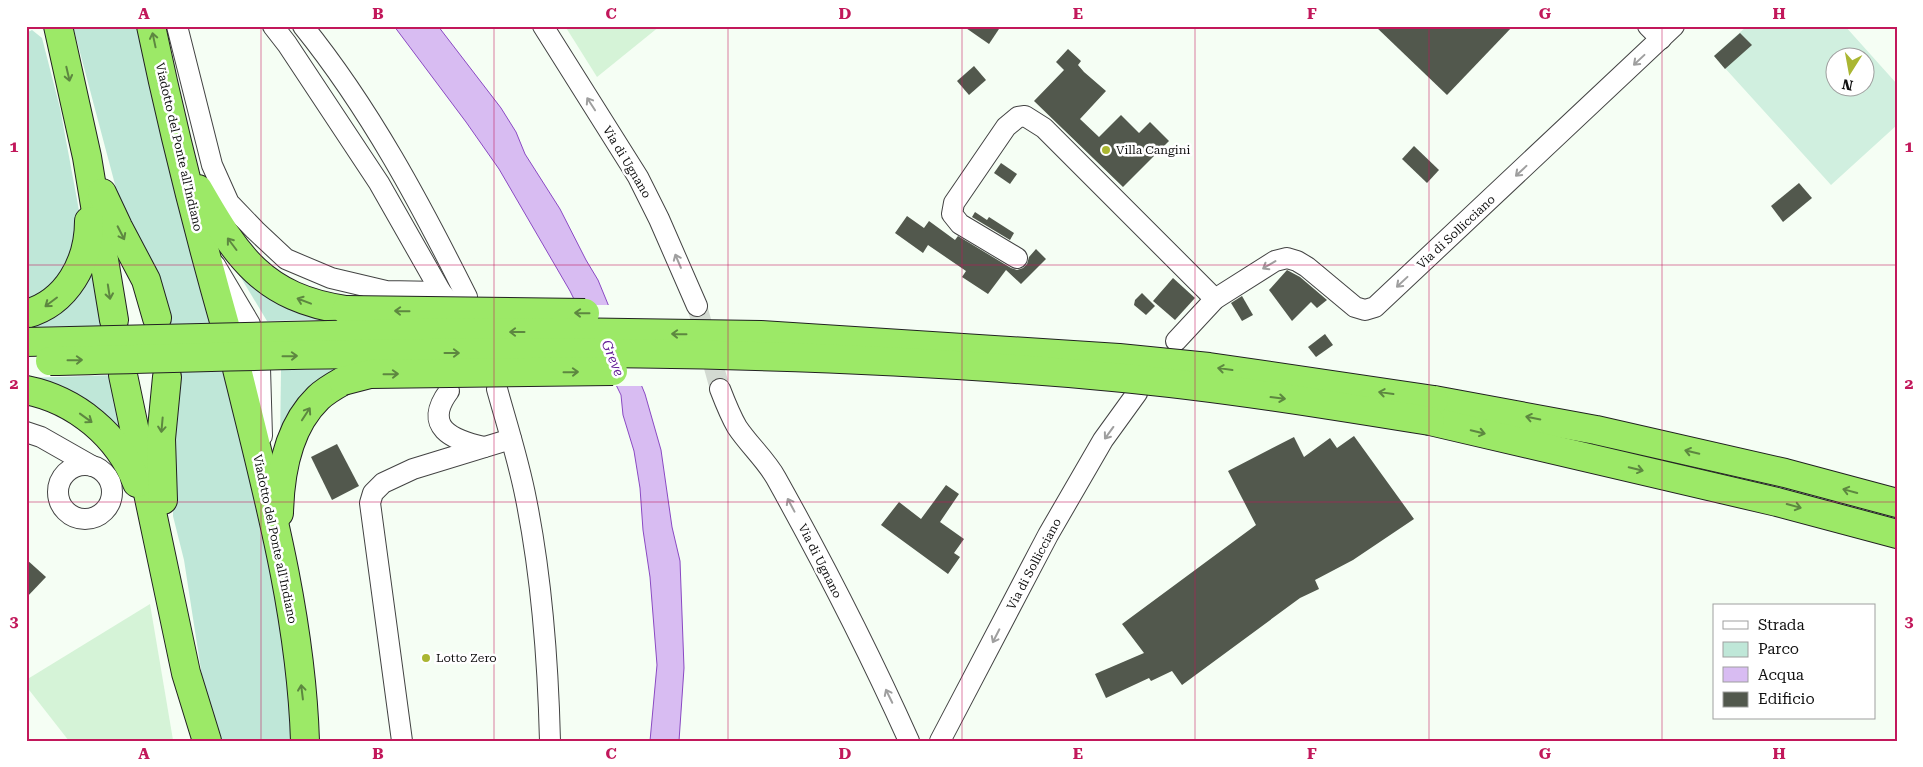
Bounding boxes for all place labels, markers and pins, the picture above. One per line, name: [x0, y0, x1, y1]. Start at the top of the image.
place label: Villa Cangini: [1116, 143, 1190, 157]
marker: Villa Cangini: [1100, 144, 1112, 156]
place label: Lotto Zero: [436, 651, 497, 665]
marker: Lotto Zero: [420, 652, 432, 664]

